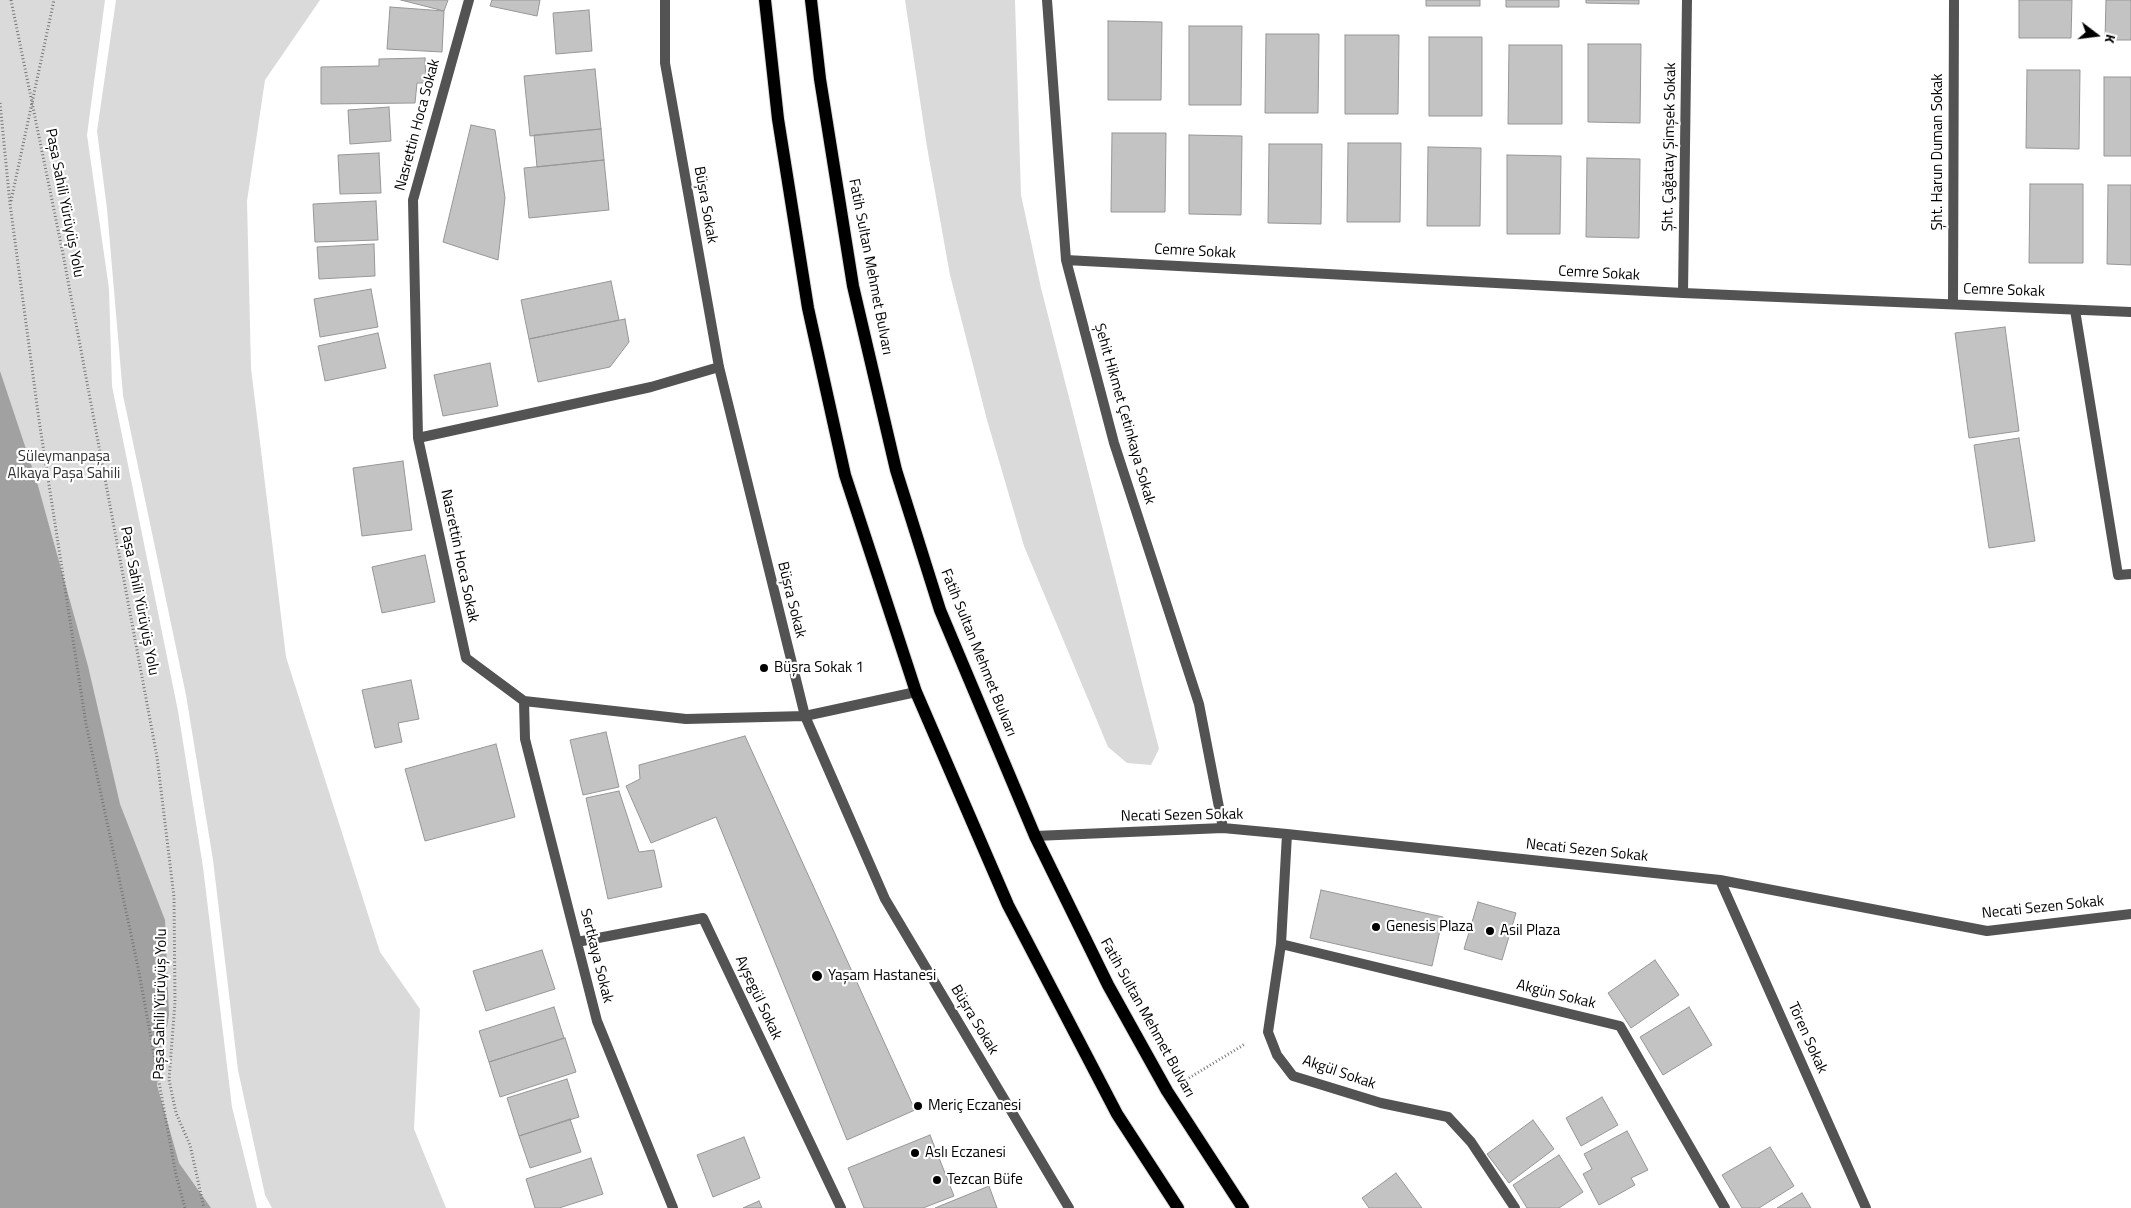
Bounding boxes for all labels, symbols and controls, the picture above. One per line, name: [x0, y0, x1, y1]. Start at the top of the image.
north arrow: [2071, 10, 2121, 60]
text: K: [2100, 32, 2122, 46]
street label: Nasrettin Hoca Sokak: [392, 57, 444, 193]
street label: Şht. Çağatay Şimşek Sokak: [1660, 62, 1680, 232]
street label: Şht. Harun Duman Sokak: [1929, 73, 1947, 231]
street label: Paşa Sahili Yürüyüş Yolu: [41, 127, 87, 279]
street label: Büşra Sokak: [689, 165, 721, 245]
street label: Fatih Sultan Mehmet Bulvarı: [844, 177, 896, 357]
street label: Cemre Sokak: [1154, 241, 1236, 263]
street label: Cemre Sokak: [1558, 263, 1640, 285]
street label: Cemre Sokak: [1963, 281, 2045, 301]
street label: Şehit Hikmet Çetinkaya Sokak: [1090, 321, 1158, 507]
park label: Süleymanpaşa Alkaya Paşa Sahili: [8, 448, 120, 483]
street label: Nasrettin Hoca Sokak: [436, 488, 482, 624]
street label: Paşa Sahili Yürüyüş Yolu: [116, 525, 162, 677]
street label: Büşra Sokak: [773, 560, 809, 640]
street label: Fatih Sultan Mehmet Bulvarı: [936, 567, 1020, 739]
place label: Büşra Sokak 1: [774, 659, 864, 677]
marker: Büşra Sokak 1: [758, 662, 770, 674]
street label: Necati Sezen Sokak: [1120, 806, 1244, 826]
street label: Necati Sezen Sokak: [1525, 836, 1649, 866]
street label: Necati Sezen Sokak: [1981, 893, 2105, 923]
street label: Sertkaya Sokak: [576, 907, 616, 1005]
place label: Genesis Plaza: [1386, 918, 1473, 936]
marker: Genesis Plaza: [1370, 921, 1382, 933]
place label: Asil Plaza: [1500, 922, 1560, 940]
marker: Asil Plaza: [1484, 925, 1496, 937]
street label: Paşa Sahili Yürüyüş Yolu: [151, 928, 171, 1080]
street label: Fatih Sultan Mehmet Bulvarı: [1096, 935, 1198, 1101]
street label: Ayşegül Sokak: [731, 953, 785, 1043]
place label: Yaşam Hastanesi: [828, 967, 936, 985]
marker: Yaşam Hastanesi: [810, 969, 824, 983]
street label: Akgün Sokak: [1515, 976, 1597, 1014]
street label: Büşra Sokak: [946, 982, 1002, 1058]
street label: Tören Sokak: [1783, 999, 1831, 1077]
street label: Akgül Sokak: [1300, 1052, 1378, 1094]
place label: Meriç Eczanesi: [928, 1097, 1021, 1115]
marker: Meriç Eczanesi: [912, 1100, 924, 1112]
place label: Aslı Eczanesi: [925, 1144, 1006, 1162]
marker: Aslı Eczanesi: [909, 1147, 921, 1159]
place label: Tezcan Büfe: [947, 1171, 1023, 1189]
marker: Tezcan Büfe: [931, 1174, 943, 1186]

